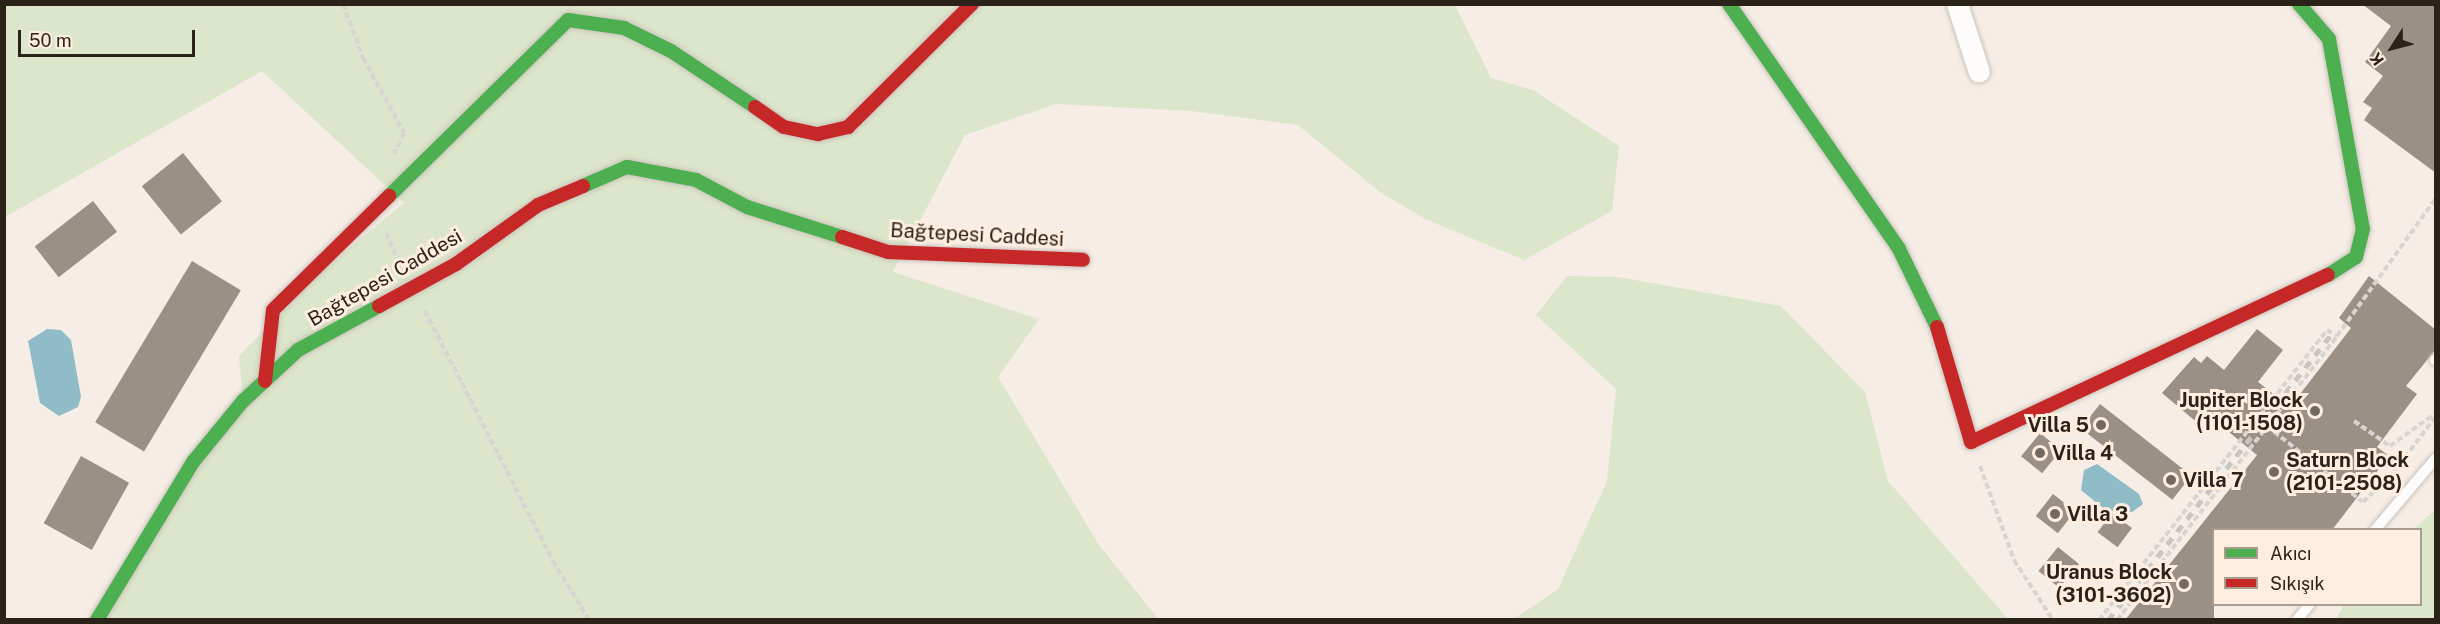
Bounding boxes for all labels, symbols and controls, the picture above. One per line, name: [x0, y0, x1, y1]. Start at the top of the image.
scale bar: [21, 18, 198, 56]
north arrow: [2362, 18, 2422, 78]
text: 50 m: [29, 30, 72, 51]
text: K: [2366, 49, 2388, 69]
street label: Bağtepesi Caddesi: [890, 218, 1064, 252]
street label: Bağtepesi Caddesi: [304, 224, 466, 332]
place label: Jupiter Block (1101-1508): [2180, 388, 2303, 435]
marker: Jupiter Block (1101-1508): [2308, 404, 2322, 418]
place label: Villa 5: [2027, 413, 2089, 437]
marker: Villa 5: [2094, 418, 2108, 432]
place label: Villa 4: [2052, 441, 2113, 465]
marker: Villa 4: [2033, 446, 2047, 460]
place label: Saturn Block (2101-2508): [2286, 448, 2409, 495]
marker: Saturn Block (2101-2508): [2267, 465, 2281, 479]
place label: Villa 7: [2183, 468, 2244, 492]
marker: Villa 7: [2164, 473, 2178, 487]
place label: Villa 3: [2067, 502, 2128, 526]
marker: Villa 3: [2048, 507, 2062, 521]
legend: [2212, 528, 2422, 606]
text: Akıcı: [2270, 543, 2311, 564]
place label: Uranus Block (3101-3602): [2046, 560, 2172, 607]
text: Sıkışık: [2270, 573, 2325, 594]
marker: Uranus Block (3101-3602): [2177, 577, 2191, 591]

